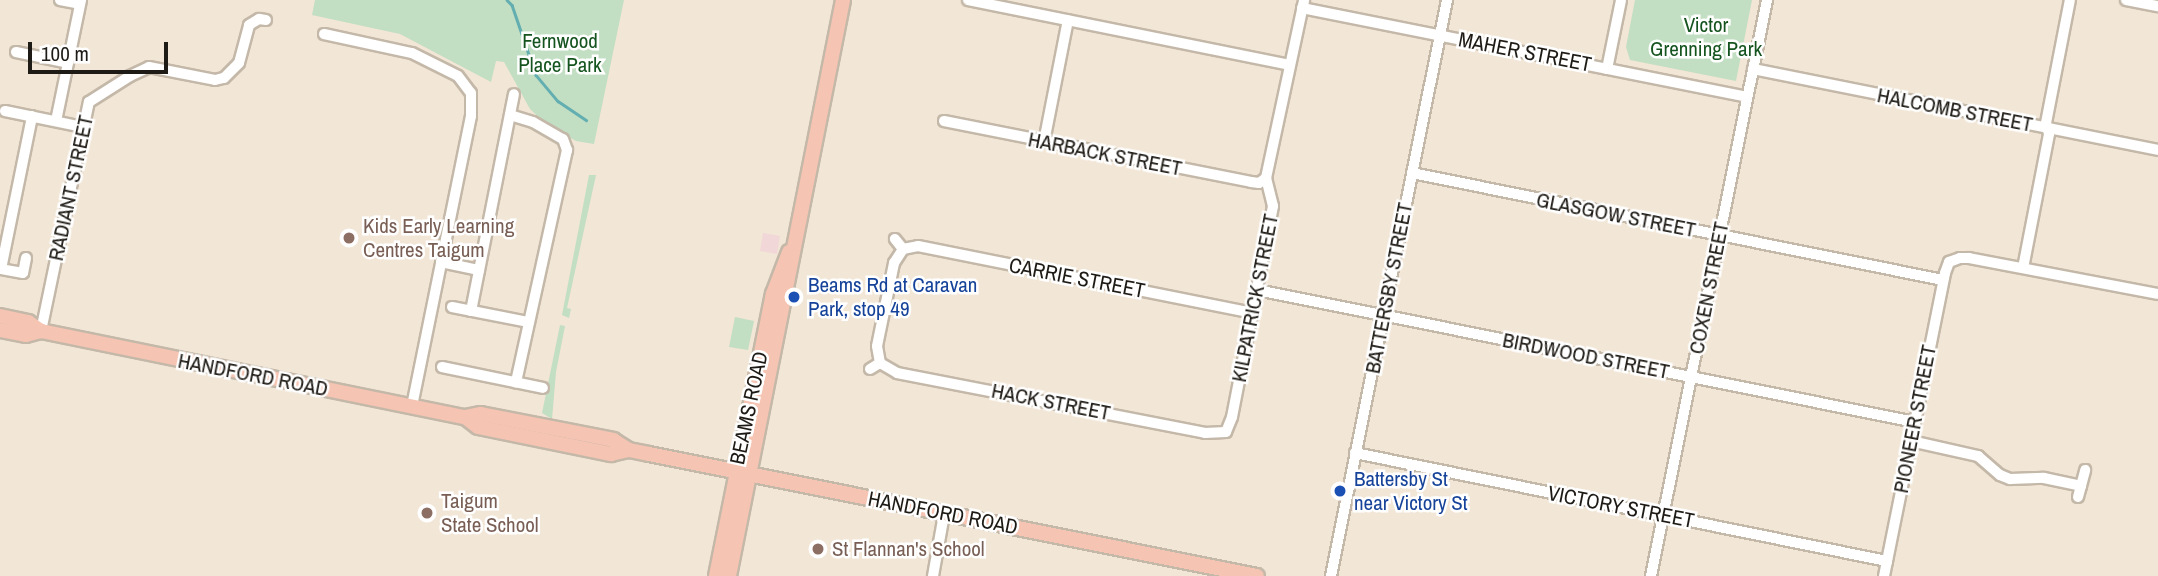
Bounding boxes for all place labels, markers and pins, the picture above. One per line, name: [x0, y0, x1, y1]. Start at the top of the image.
place label: Kids Early Learning Centres Taigum: [363, 213, 514, 263]
marker: Kids Early Learning Centres Taigum: [341, 230, 357, 246]
place label: Beams Rd at Caravan Park, stop 49: [808, 272, 977, 322]
marker: Beams Rd at Caravan Park, stop 49: [786, 289, 802, 305]
place label: Battersby St near Victory St: [1354, 466, 1468, 516]
marker: Battersby St near Victory St: [1332, 483, 1348, 499]
place label: Taigum State School: [441, 488, 539, 538]
marker: Taigum State School: [419, 505, 435, 521]
place label: St Flannan's School: [832, 536, 985, 562]
marker: St Flannan's School: [810, 541, 826, 557]

